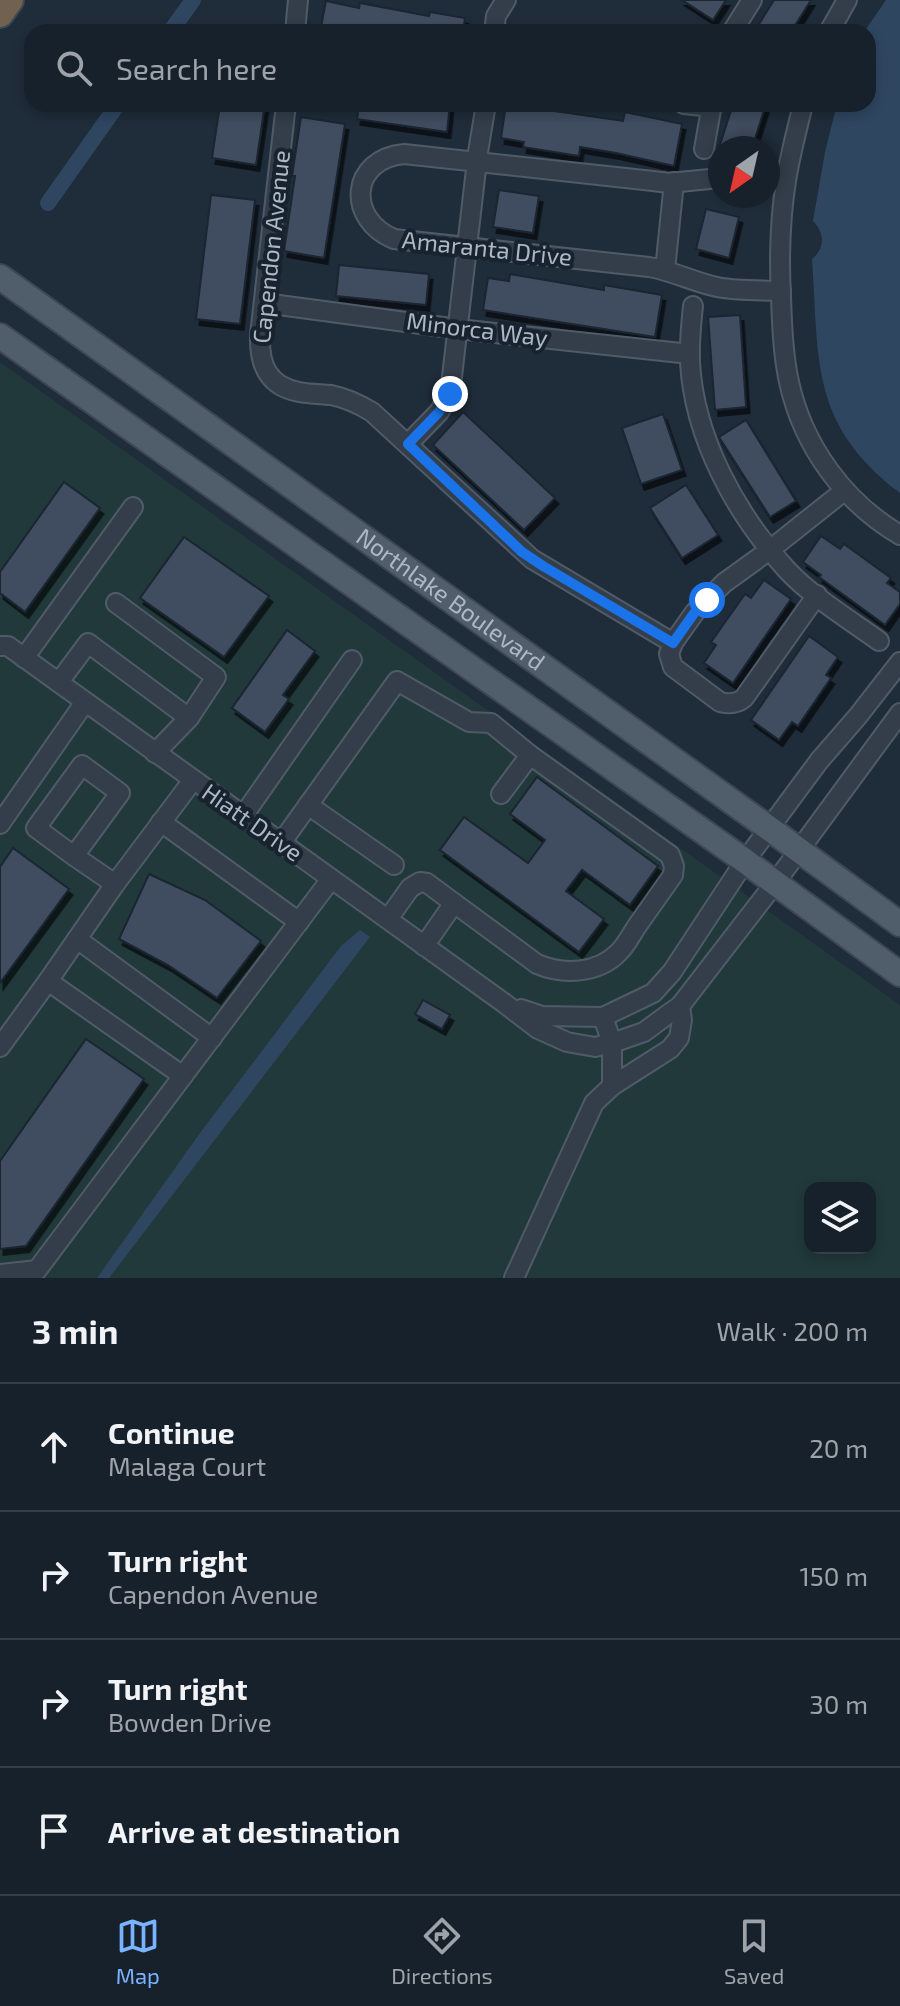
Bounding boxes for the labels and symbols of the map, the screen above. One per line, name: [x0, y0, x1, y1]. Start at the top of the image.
north arrow: [708, 136, 780, 208]
street label: Capendon Avenue: [246, 149, 295, 345]
street label: Amaranta Drive: [401, 224, 573, 271]
street label: Minorca Way: [405, 305, 550, 352]
route end: [432, 376, 468, 412]
street label: Northlake Boulevard: [351, 521, 551, 676]
route start: [689, 582, 725, 618]
street label: Hiatt Drive: [197, 777, 309, 867]

